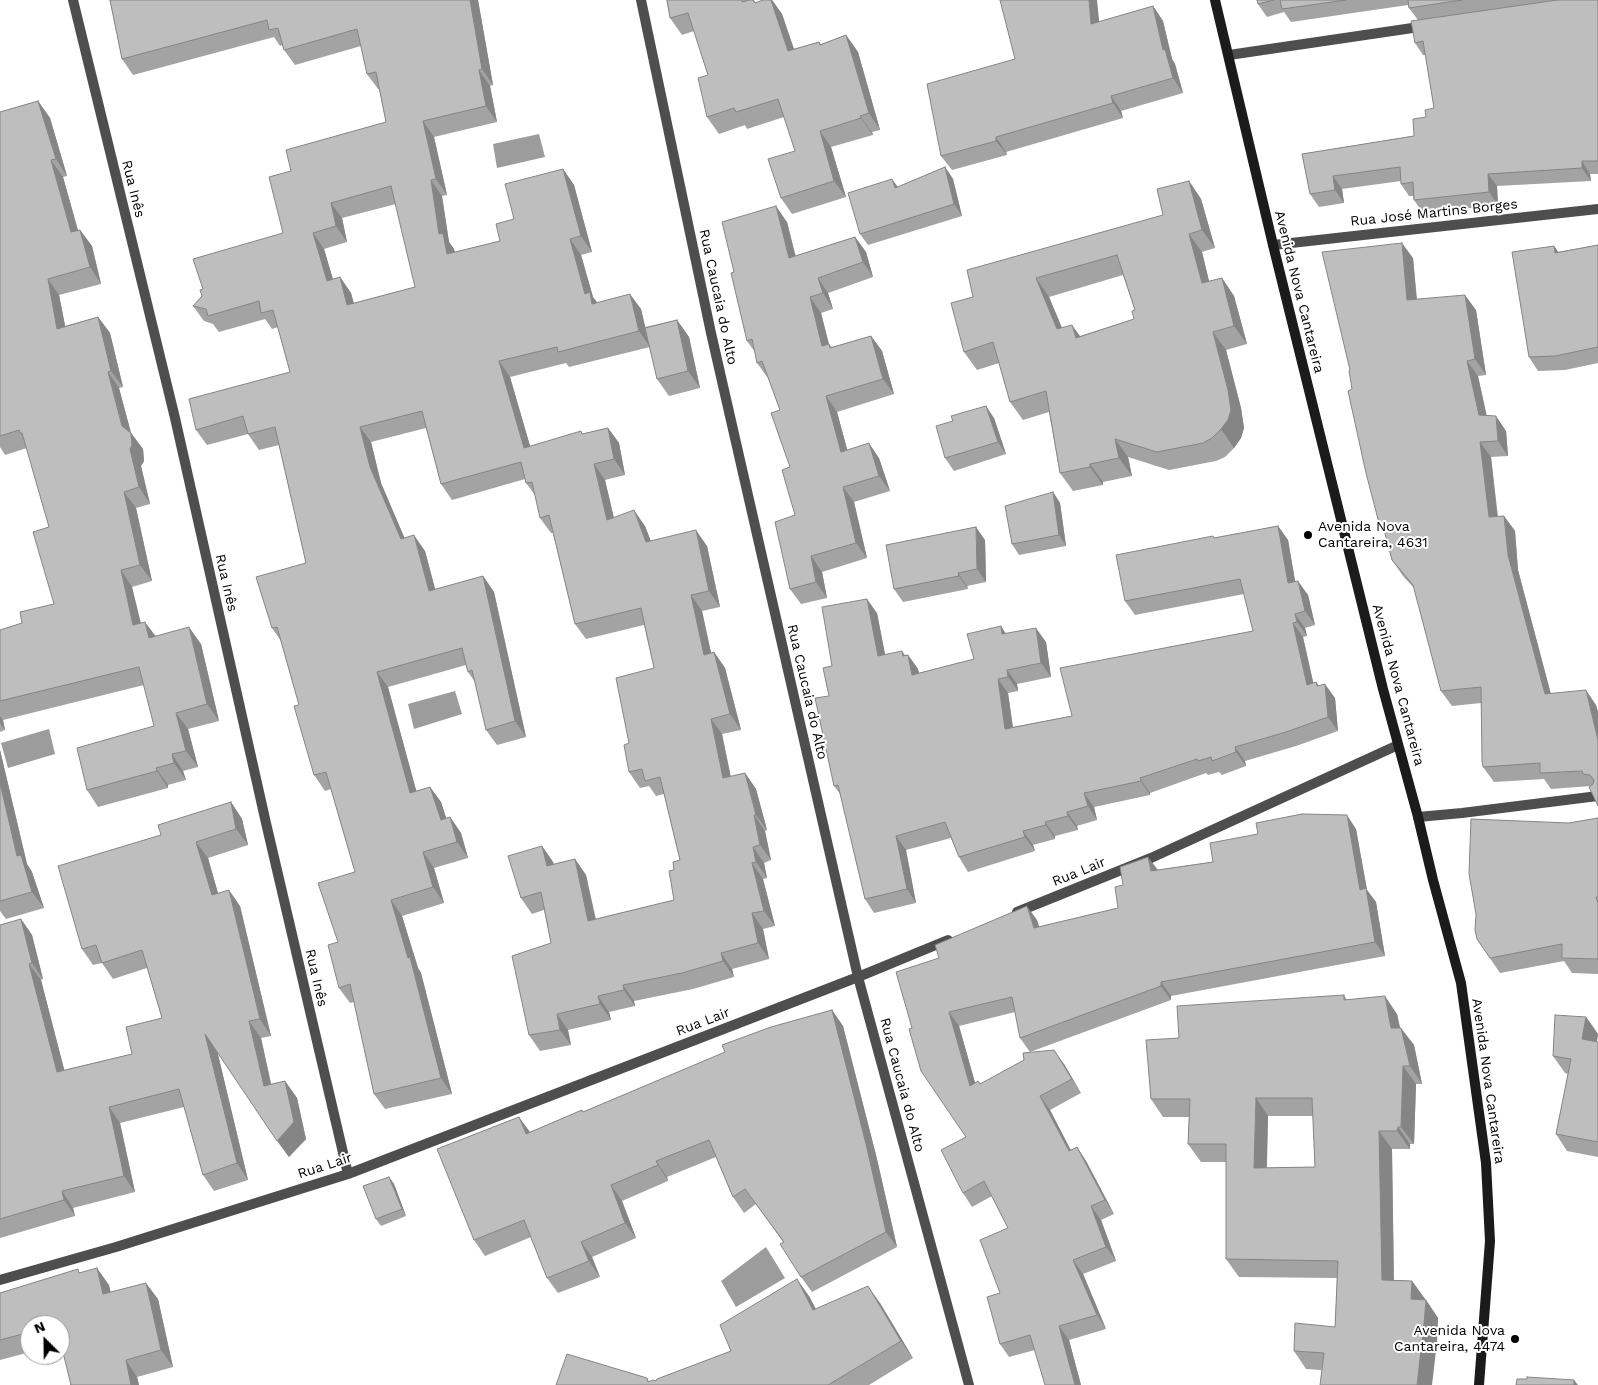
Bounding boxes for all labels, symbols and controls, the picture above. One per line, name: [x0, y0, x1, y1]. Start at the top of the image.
street label: Rua Inês: [118, 158, 148, 220]
street label: Rua José Martins Borges: [1349, 196, 1519, 230]
street label: Avenida Nova Cantareira: [1271, 209, 1327, 375]
street label: Rua Caucaia do Alto: [695, 228, 741, 366]
place label: Avenida Nova Cantareira, 4631: [1318, 519, 1428, 552]
marker: Avenida Nova Cantareira, 4631: [1302, 529, 1314, 541]
street label: Rua Inês: [211, 553, 241, 613]
street label: Avenida Nova Cantareira: [1368, 602, 1428, 768]
street label: Rua Caucaia do Alto: [783, 623, 831, 761]
street label: Rua Lair: [1050, 854, 1108, 890]
street label: Rua Inês: [301, 948, 331, 1008]
street label: Avenida Nova Cantareira: [1468, 997, 1508, 1165]
street label: Rua Lair: [674, 1004, 732, 1040]
street label: Rua Caucaia do Alto: [876, 1016, 928, 1154]
street label: Rua Lair: [296, 1149, 354, 1183]
north arrow: [20, 1315, 70, 1365]
text: N: [32, 1318, 47, 1337]
place label: Avenida Nova Cantareira, 4474: [1394, 1323, 1505, 1355]
marker: Avenida Nova Cantareira, 4474: [1509, 1333, 1521, 1345]

